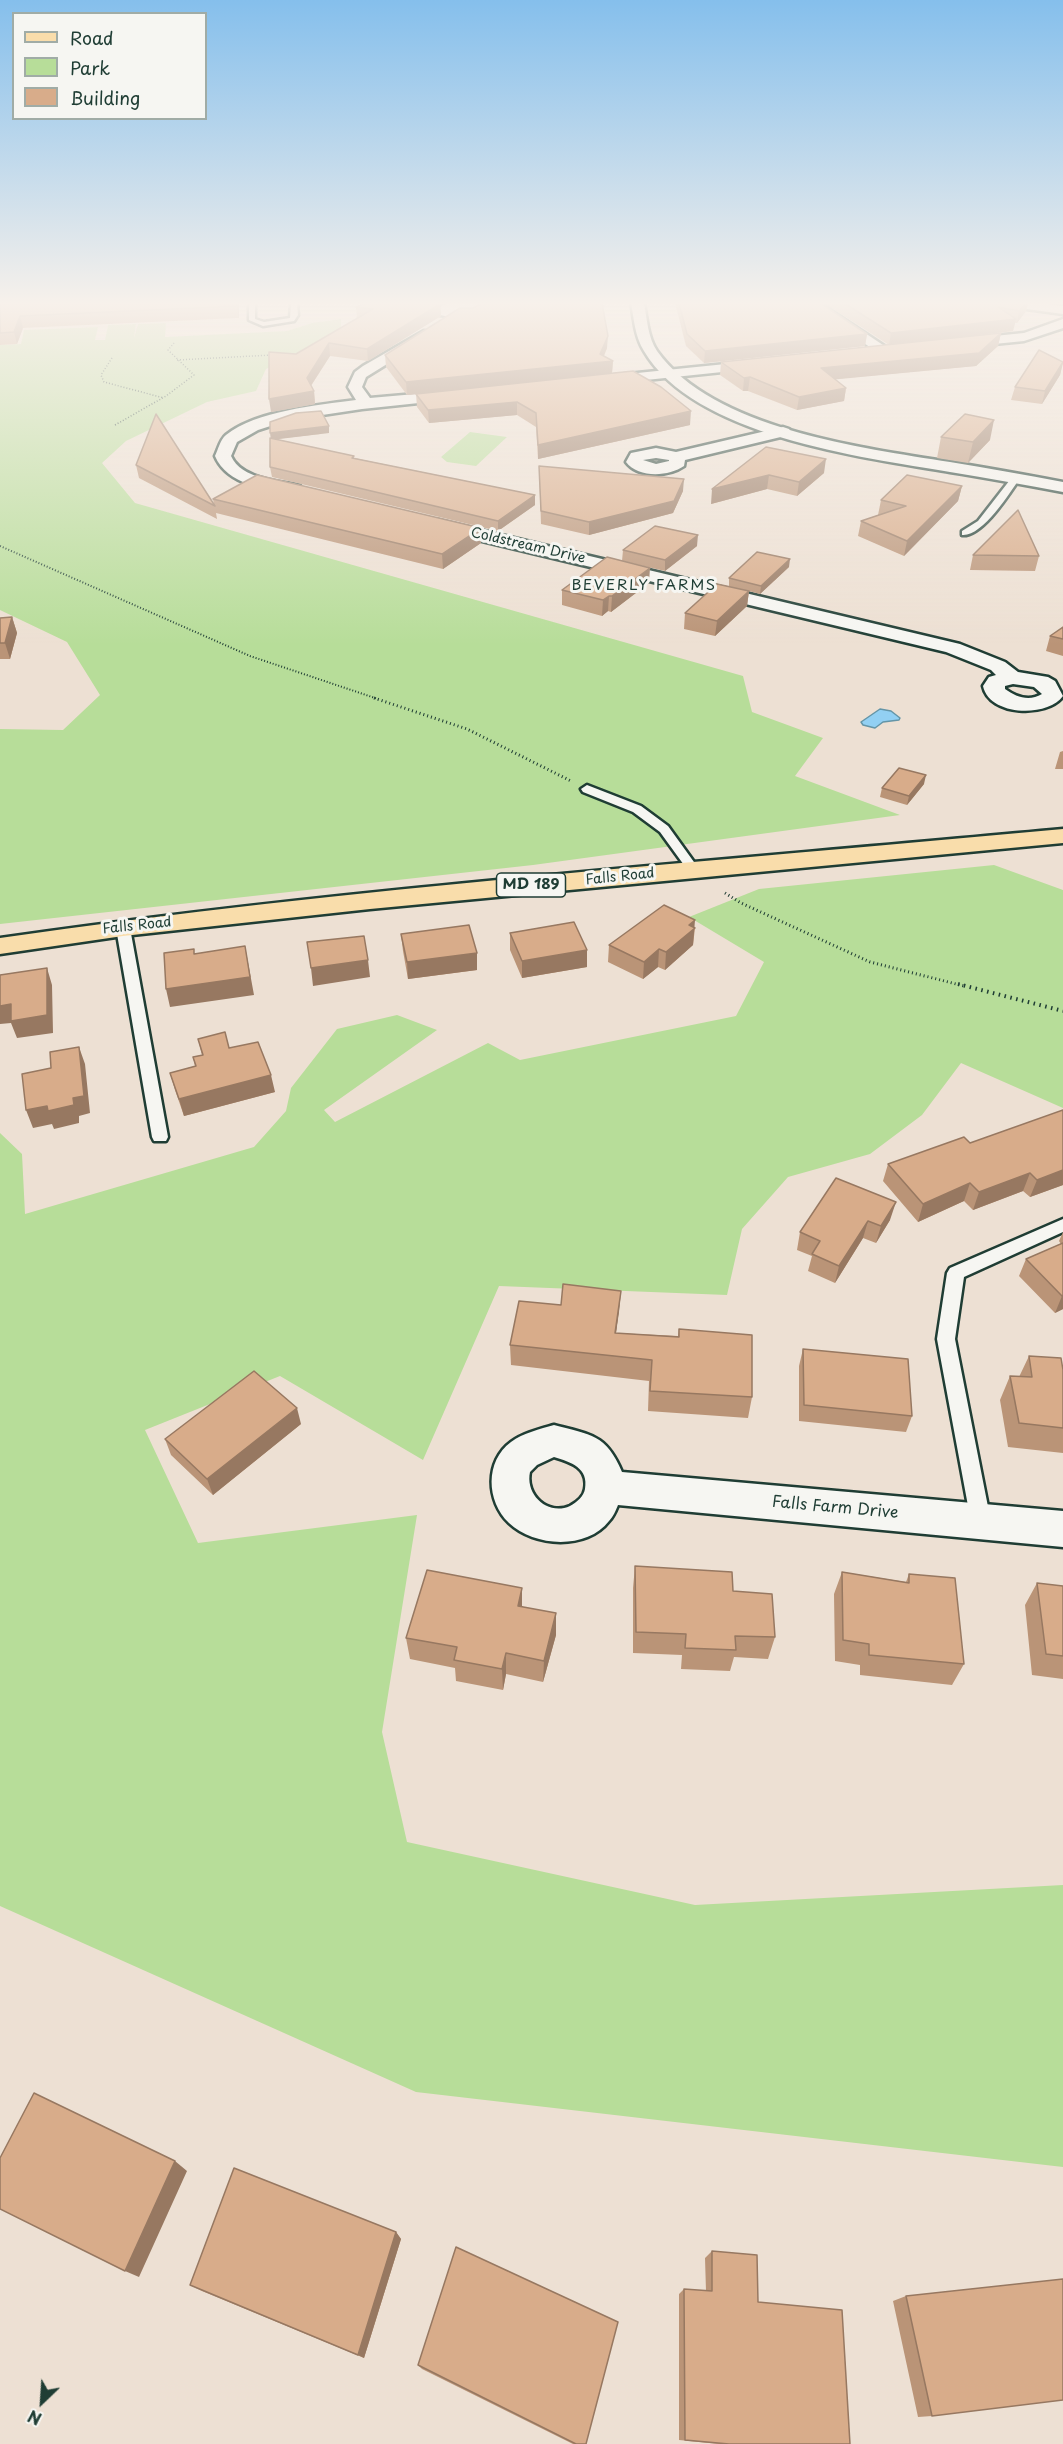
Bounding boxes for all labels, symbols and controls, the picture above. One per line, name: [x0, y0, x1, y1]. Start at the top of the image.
legend: [12, 12, 207, 120]
text: Road: [70, 24, 114, 51]
text: Park: [70, 54, 110, 81]
text: Building: [70, 84, 140, 111]
street label: Coldstream Drive: [469, 525, 587, 567]
district label: BEVERLY FARMS: [572, 577, 716, 595]
street label: Falls Road: [585, 865, 655, 889]
road number: MD 189: [496, 873, 566, 897]
street label: Falls Road: [102, 914, 172, 938]
street label: Falls Farm Drive: [771, 1493, 899, 1523]
north arrow: [12, 2372, 72, 2432]
text: N: [24, 2405, 45, 2432]

